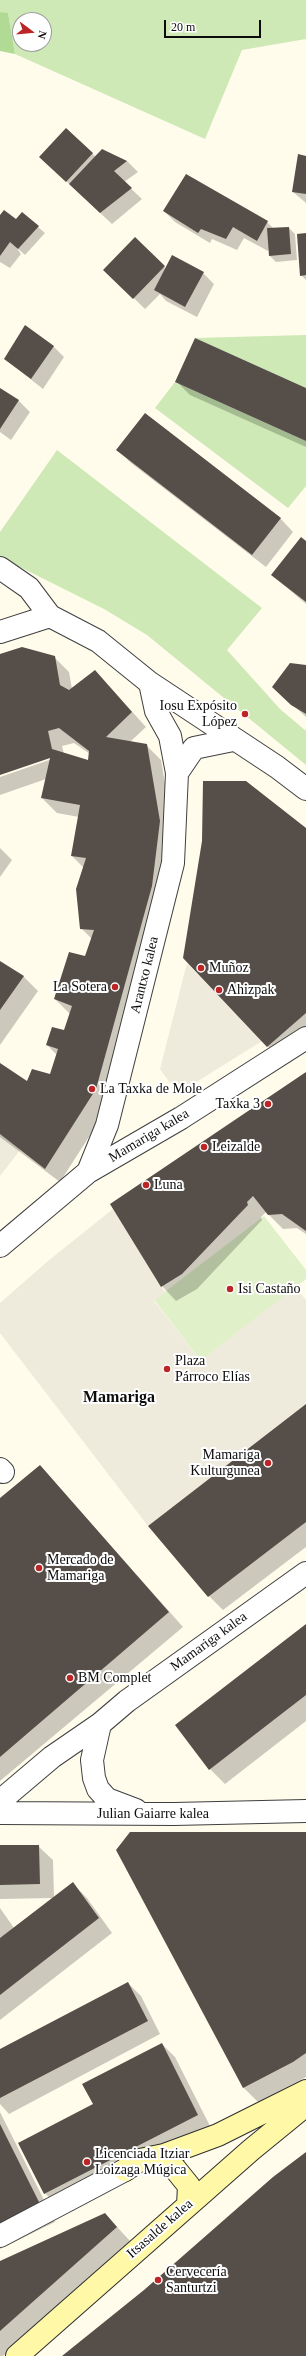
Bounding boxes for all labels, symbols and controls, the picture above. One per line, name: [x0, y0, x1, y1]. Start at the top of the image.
north arrow: [12, 12, 52, 52]
scale bar: [166, 12, 263, 38]
text: 20 m: [171, 20, 195, 34]
text: N: [36, 30, 49, 41]
place label: Iosu Expósito López: [160, 698, 237, 730]
marker: Iosu Expósito López: [240, 709, 250, 719]
street label: Arantxo kalea: [127, 935, 163, 1015]
place label: Muñoz: [209, 960, 249, 976]
marker: Muñoz: [196, 963, 206, 973]
place label: La Sotera: [53, 979, 107, 995]
marker: La Sotera: [110, 982, 120, 992]
place label: Ahizpak: [227, 982, 274, 998]
marker: Ahizpak: [214, 985, 224, 995]
place label: La Taxka de Mole: [100, 1081, 202, 1097]
marker: La Taxka de Mole: [87, 1084, 97, 1094]
place label: Taxka 3: [215, 1096, 260, 1112]
marker: Taxka 3: [263, 1099, 273, 1109]
street label: Mamariga kalea: [106, 1105, 192, 1167]
place label: Leizalde: [212, 1139, 260, 1155]
marker: Leizalde: [199, 1142, 209, 1152]
place label: Luna: [154, 1177, 183, 1193]
marker: Luna: [141, 1180, 151, 1190]
place label: Isi Castaño: [238, 1281, 301, 1297]
marker: Isi Castaño: [225, 1284, 235, 1294]
place label: Plaza Párroco Elías: [175, 1353, 250, 1386]
marker: Plaza Párroco Elías: [162, 1364, 172, 1374]
district label: Mamariga: [83, 1388, 155, 1408]
place label: Mamariga Kulturgunea: [190, 1447, 260, 1480]
marker: Mamariga Kulturgunea: [263, 1458, 273, 1468]
place label: Mercado de Mamariga: [47, 1552, 113, 1584]
marker: Mercado de Mamariga: [34, 1563, 44, 1573]
street label: Mamariga kalea: [167, 1609, 251, 1675]
place label: BM Complet: [78, 1670, 152, 1686]
marker: BM Complet: [65, 1673, 75, 1683]
street label: Julian Gaiarre kalea: [97, 1806, 209, 1822]
place label: Licenciada Itziar Loizaga Múgica: [95, 2146, 189, 2178]
marker: Licenciada Itziar Loizaga Múgica: [82, 2157, 92, 2167]
street label: Itsasalde kalea: [124, 2196, 196, 2262]
place label: Cervecería Santurtzi: [166, 2264, 227, 2296]
marker: Cervecería Santurtzi: [153, 2275, 163, 2285]

